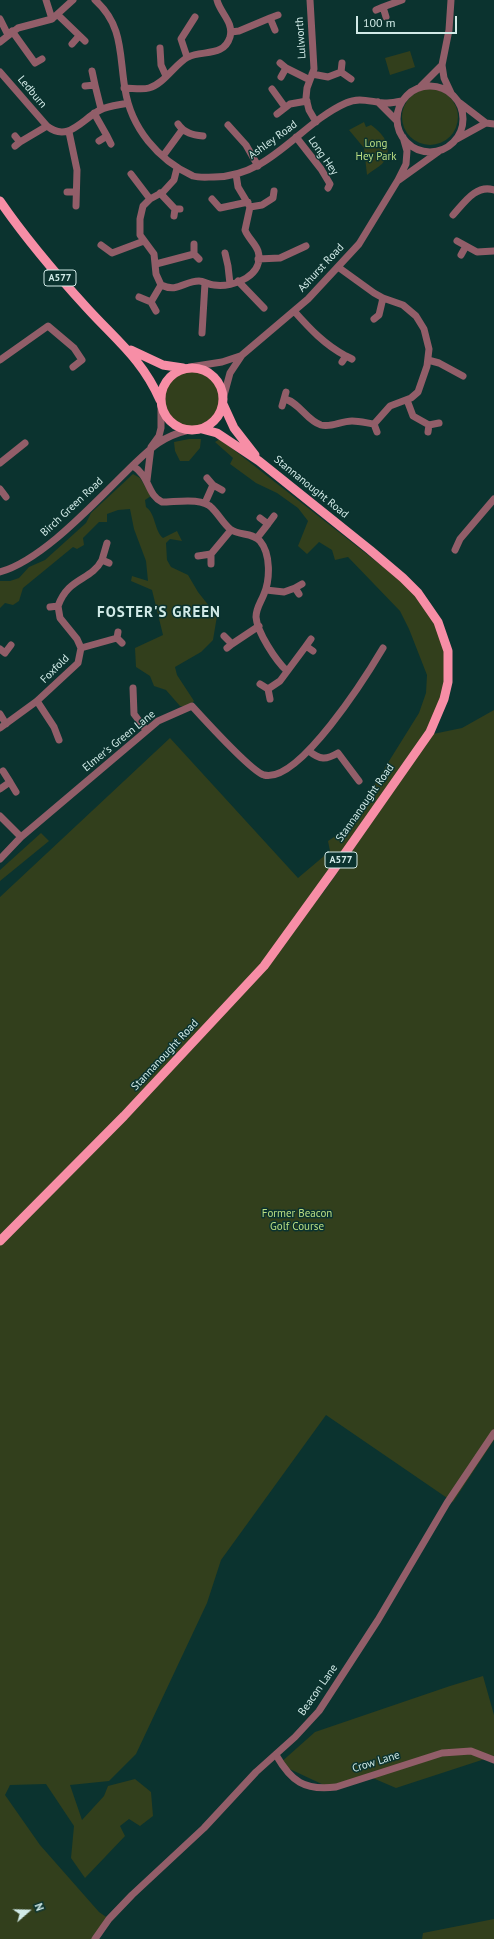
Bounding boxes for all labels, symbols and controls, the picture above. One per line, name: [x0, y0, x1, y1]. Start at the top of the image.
scale bar: [358, 8, 459, 34]
text: 100 m: [363, 15, 396, 30]
street label: Lulworth: [293, 16, 309, 60]
street label: Ledburn: [15, 73, 49, 111]
street label: Ashley Road: [246, 118, 300, 162]
street label: Long Hey: [305, 134, 341, 178]
park label: Long Hey Park: [355, 137, 397, 163]
street label: Ashurst Road: [295, 241, 347, 295]
road number: A577: [44, 270, 76, 286]
street label: Stannanought Road: [271, 453, 351, 521]
street label: Birch Green Road: [38, 475, 106, 539]
district label: FOSTER'S GREEN: [97, 604, 221, 622]
street label: Foxfold: [38, 652, 72, 686]
street label: Elmer's Green Lane: [80, 708, 158, 774]
street label: Stannanought Road: [333, 761, 397, 845]
road number: A577: [325, 852, 357, 868]
street label: Stannanought Road: [129, 1017, 201, 1093]
park label: Former Beacon Golf Course: [262, 1207, 332, 1233]
street label: Beacon Lane: [296, 1662, 340, 1718]
street label: Crow Lane: [351, 1749, 401, 1775]
north arrow: [8, 1891, 48, 1931]
text: N: [31, 1901, 47, 1913]

